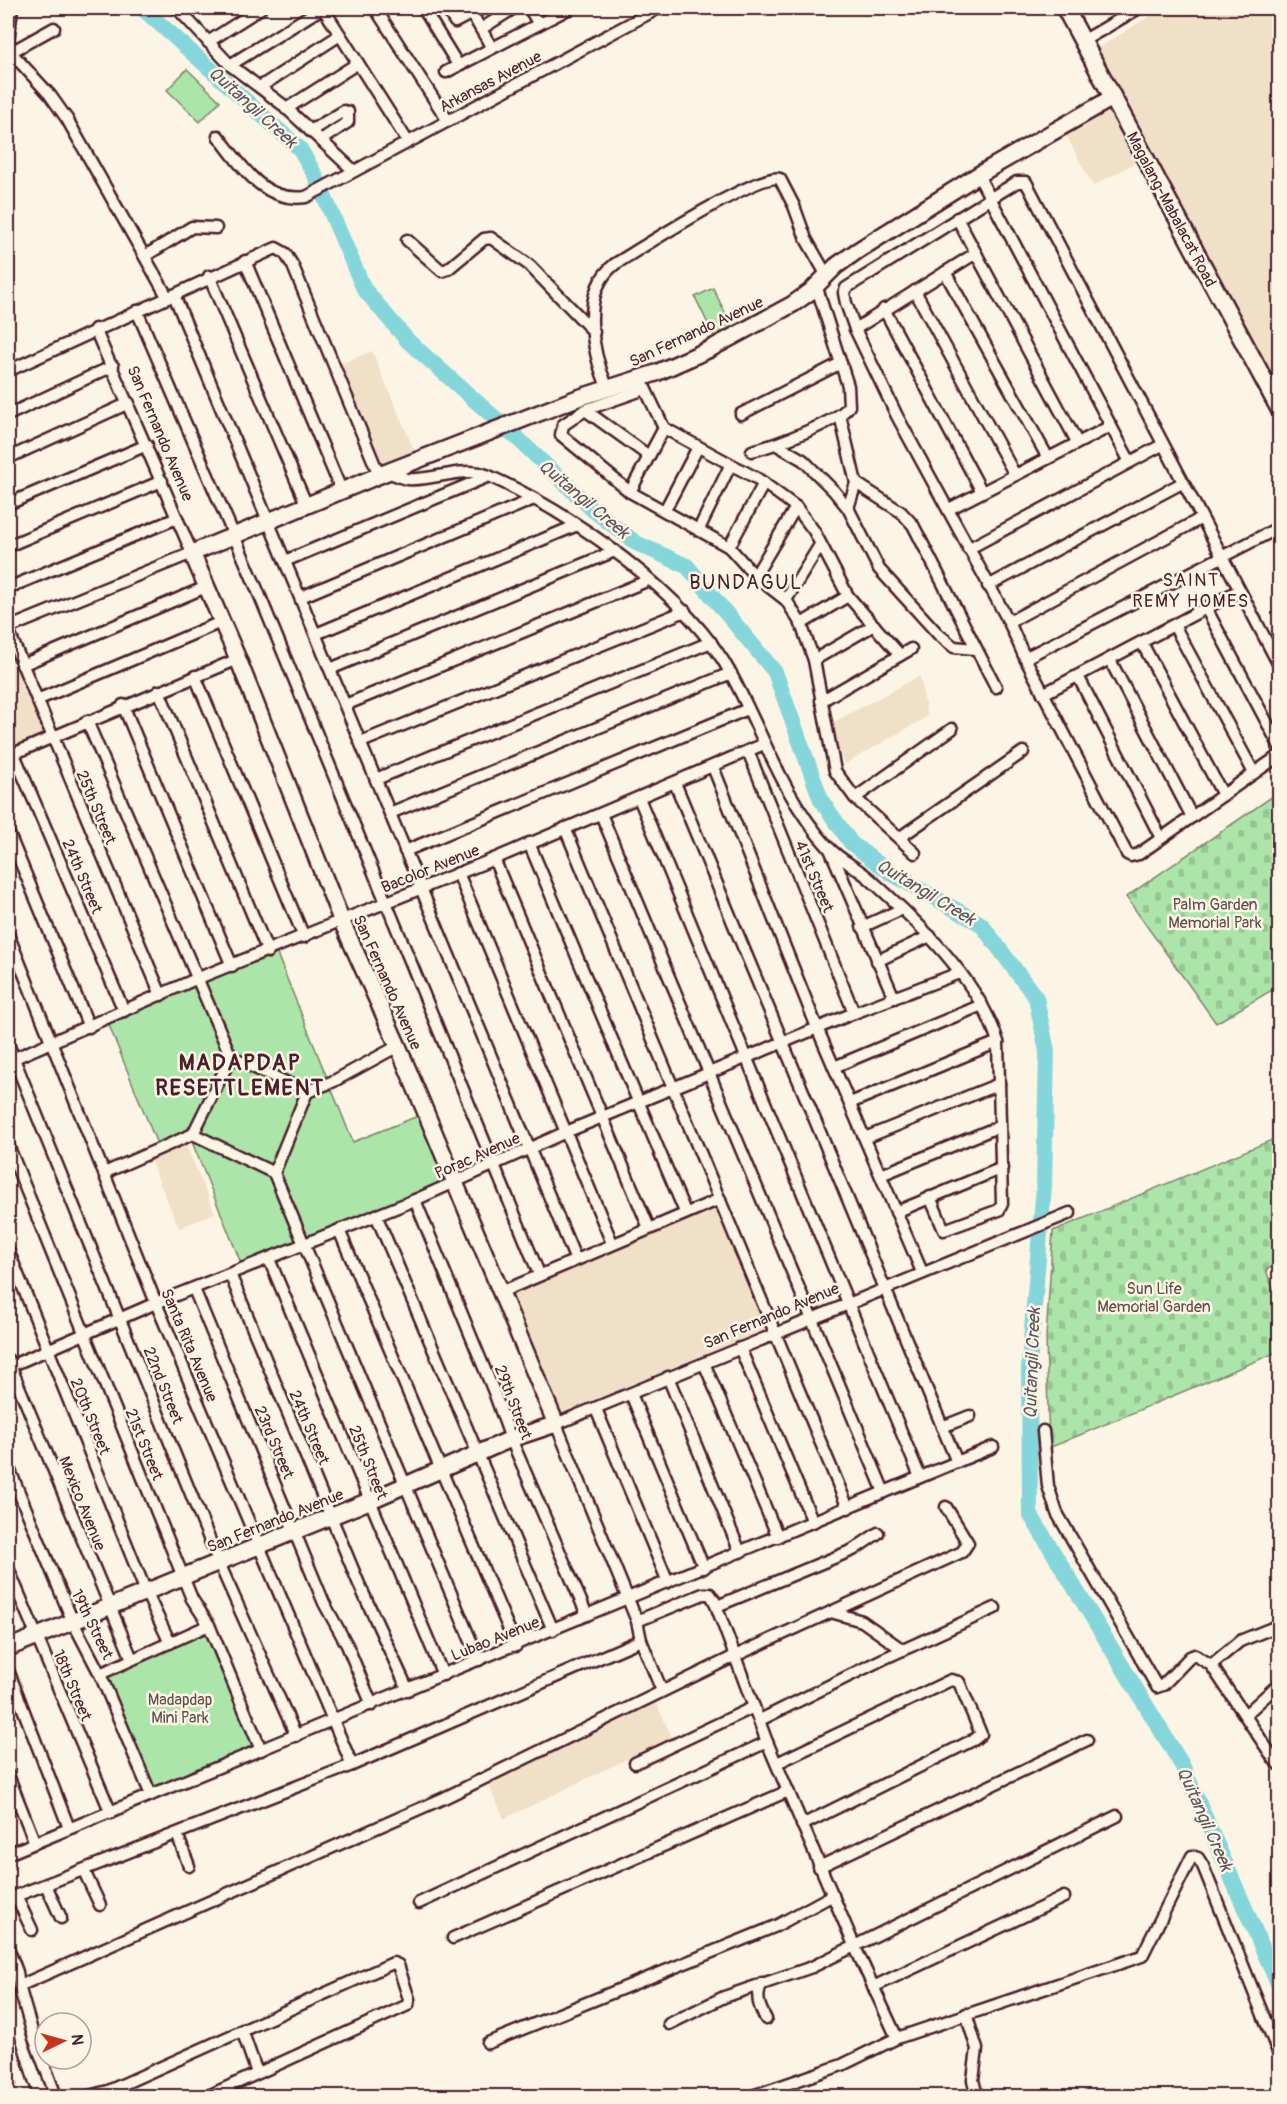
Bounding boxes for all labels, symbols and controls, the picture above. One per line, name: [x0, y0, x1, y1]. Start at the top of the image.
street label: Arkansas Avenue: [436, 47, 545, 117]
water label: Quitangil Creek: [204, 62, 303, 154]
street label: Magalang-Mabalacat Road: [1122, 128, 1221, 290]
street label: San Fernando Avenue: [626, 292, 767, 372]
street label: San Fernando Avenue: [122, 363, 198, 504]
water label: Quitangil Creek: [534, 455, 635, 545]
district label: SAINT REMY HOMES: [1132, 569, 1250, 613]
district label: BUNDAGUL: [689, 570, 803, 595]
street label: 25th Street: [72, 767, 121, 848]
street label: 24th Street: [57, 836, 107, 917]
street label: 41st Street: [790, 837, 838, 916]
street label: Bacolor Avenue: [378, 840, 482, 898]
water label: Quitangil Creek: [872, 854, 981, 932]
park label: Palm Garden Memorial Park: [1168, 895, 1262, 933]
street label: San Fernando Avenue: [348, 912, 426, 1053]
district label: MADAPDAP RESETTLEMENT: [155, 1049, 325, 1102]
street label: Porac Avenue: [432, 1128, 523, 1184]
street label: San Fernando Avenue: [701, 1278, 842, 1354]
park label: Sun Life Memorial Garden: [1097, 1279, 1211, 1317]
street label: Santa Rita Avenue: [156, 1286, 222, 1405]
water label: Quitangil Creek: [1019, 1305, 1046, 1419]
street label: 22nd Street: [139, 1344, 188, 1427]
street label: 29th Street: [490, 1362, 537, 1443]
street label: 20th Street: [66, 1375, 115, 1458]
street label: 24th Street: [284, 1387, 334, 1468]
street label: 23rd Street: [250, 1403, 299, 1482]
street label: 21st Street: [121, 1406, 168, 1484]
street label: 25th Street: [344, 1422, 392, 1503]
street label: Mexico Avenue: [54, 1453, 110, 1553]
street label: San Fernando Avenue: [204, 1484, 347, 1557]
street label: 19th Street: [67, 1586, 118, 1663]
street label: Lubao Avenue: [448, 1612, 543, 1666]
street label: 18th Street: [48, 1647, 96, 1724]
park label: Madapdap Mini Park: [148, 1690, 212, 1728]
water label: Quitangil Creek: [1171, 1764, 1238, 1876]
north arrow: [33, 2011, 93, 2071]
text: N: [67, 2034, 87, 2046]

